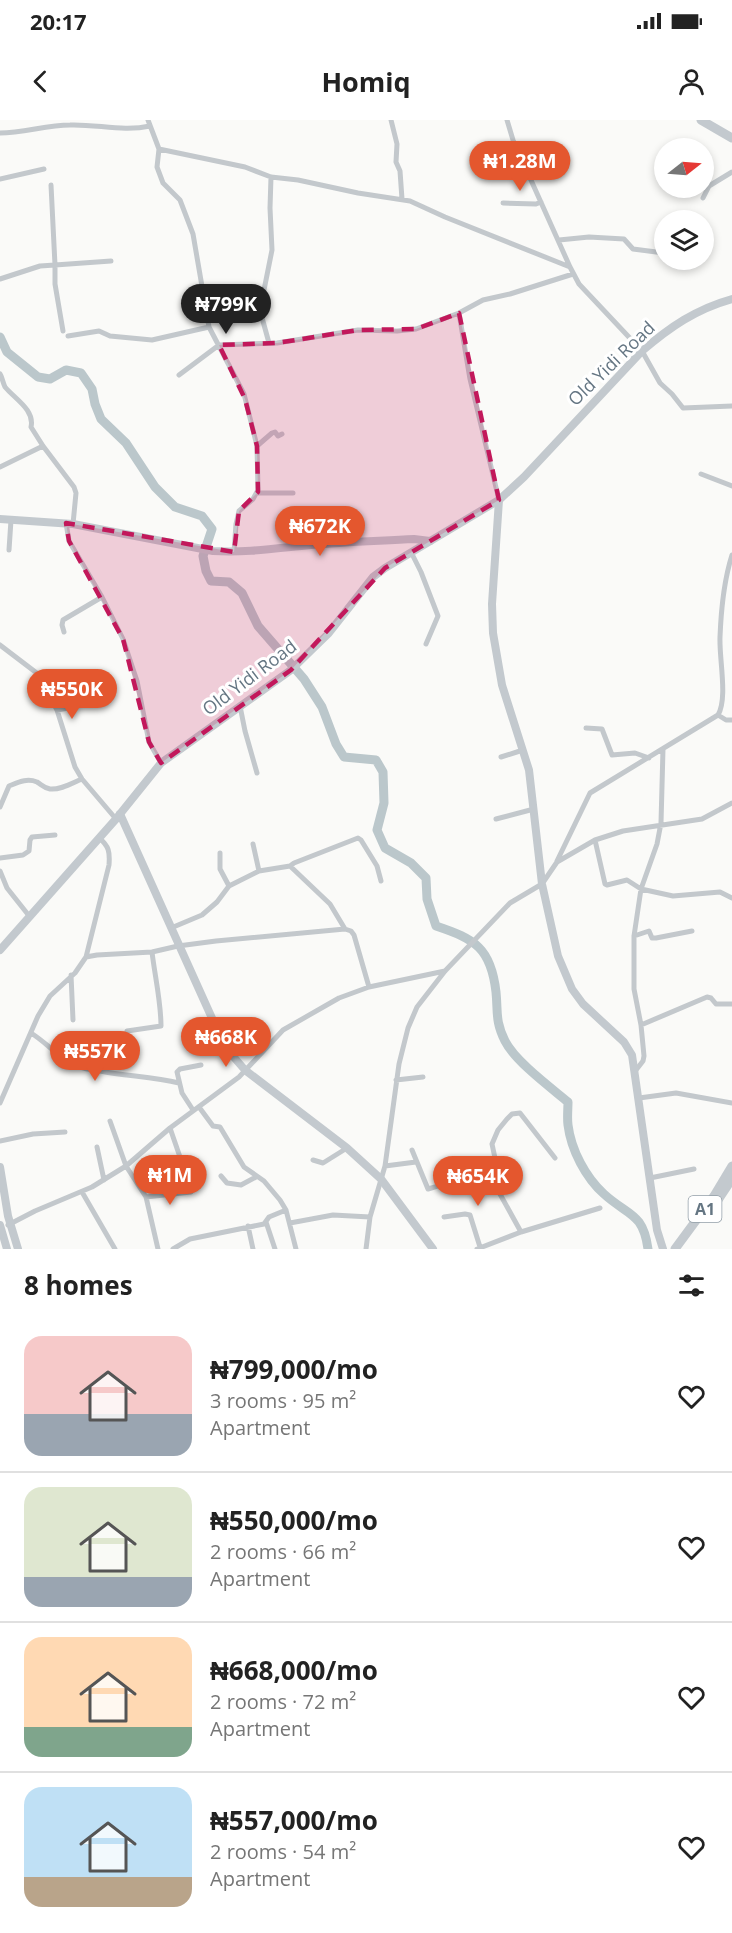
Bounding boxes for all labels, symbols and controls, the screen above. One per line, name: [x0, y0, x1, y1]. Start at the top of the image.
text: 20:17: [30, 6, 87, 36]
text: Homiq: [321, 63, 411, 100]
icon: back: [24, 65, 57, 98]
icon: person: [675, 65, 708, 98]
north arrow: [654, 138, 714, 198]
map controls: [654, 138, 714, 270]
pin: ₦1.28M: [471, 141, 569, 192]
text: ₦1.28M: [483, 147, 557, 174]
button: layers: [654, 210, 714, 270]
pin: ₦799K: [184, 284, 268, 335]
text: ₦799K: [195, 290, 257, 317]
street label: Old Yidi Road: [562, 315, 660, 411]
pin: ₦672K: [278, 506, 362, 557]
text: ₦672K: [289, 512, 351, 539]
street label: Old Yidi Road: [197, 634, 301, 720]
pin: ₦550K: [30, 669, 114, 720]
text: ₦550K: [41, 675, 103, 702]
pin: ₦668K: [184, 1017, 268, 1068]
text: ₦668K: [195, 1023, 257, 1050]
pin: ₦557K: [53, 1031, 137, 1082]
text: ₦557K: [64, 1037, 126, 1064]
pin: ₦1M: [141, 1155, 199, 1206]
pin: ₦654K: [436, 1156, 520, 1207]
text: ₦1M: [148, 1161, 192, 1188]
text: ₦654K: [447, 1162, 509, 1189]
road number: A1: [688, 1196, 722, 1222]
text: 8 homes: [24, 1267, 133, 1303]
icon: filters: [675, 1269, 708, 1302]
text: ₦799,000/mo: [210, 1351, 378, 1387]
icon: home: [72, 1360, 144, 1432]
icon: heart: [675, 1380, 708, 1413]
text: 3 rooms · 95 m²: [210, 1387, 356, 1414]
text: Apartment: [210, 1414, 310, 1441]
text: ₦550,000/mo: [210, 1502, 378, 1538]
icon: home: [72, 1511, 144, 1583]
icon: heart: [675, 1531, 708, 1564]
text: 2 rooms · 66 m²: [210, 1538, 356, 1565]
text: Apartment: [210, 1565, 310, 1592]
text: ₦668,000/mo: [210, 1652, 378, 1688]
icon: home: [72, 1661, 144, 1733]
icon: heart: [675, 1681, 708, 1714]
text: 2 rooms · 72 m²: [210, 1688, 356, 1715]
text: Apartment: [210, 1715, 310, 1742]
text: ₦557,000/mo: [210, 1802, 378, 1838]
icon: home: [72, 1811, 144, 1883]
icon: heart: [675, 1831, 708, 1864]
text: 2 rooms · 54 m²: [210, 1838, 356, 1865]
text: Apartment: [210, 1865, 310, 1892]

